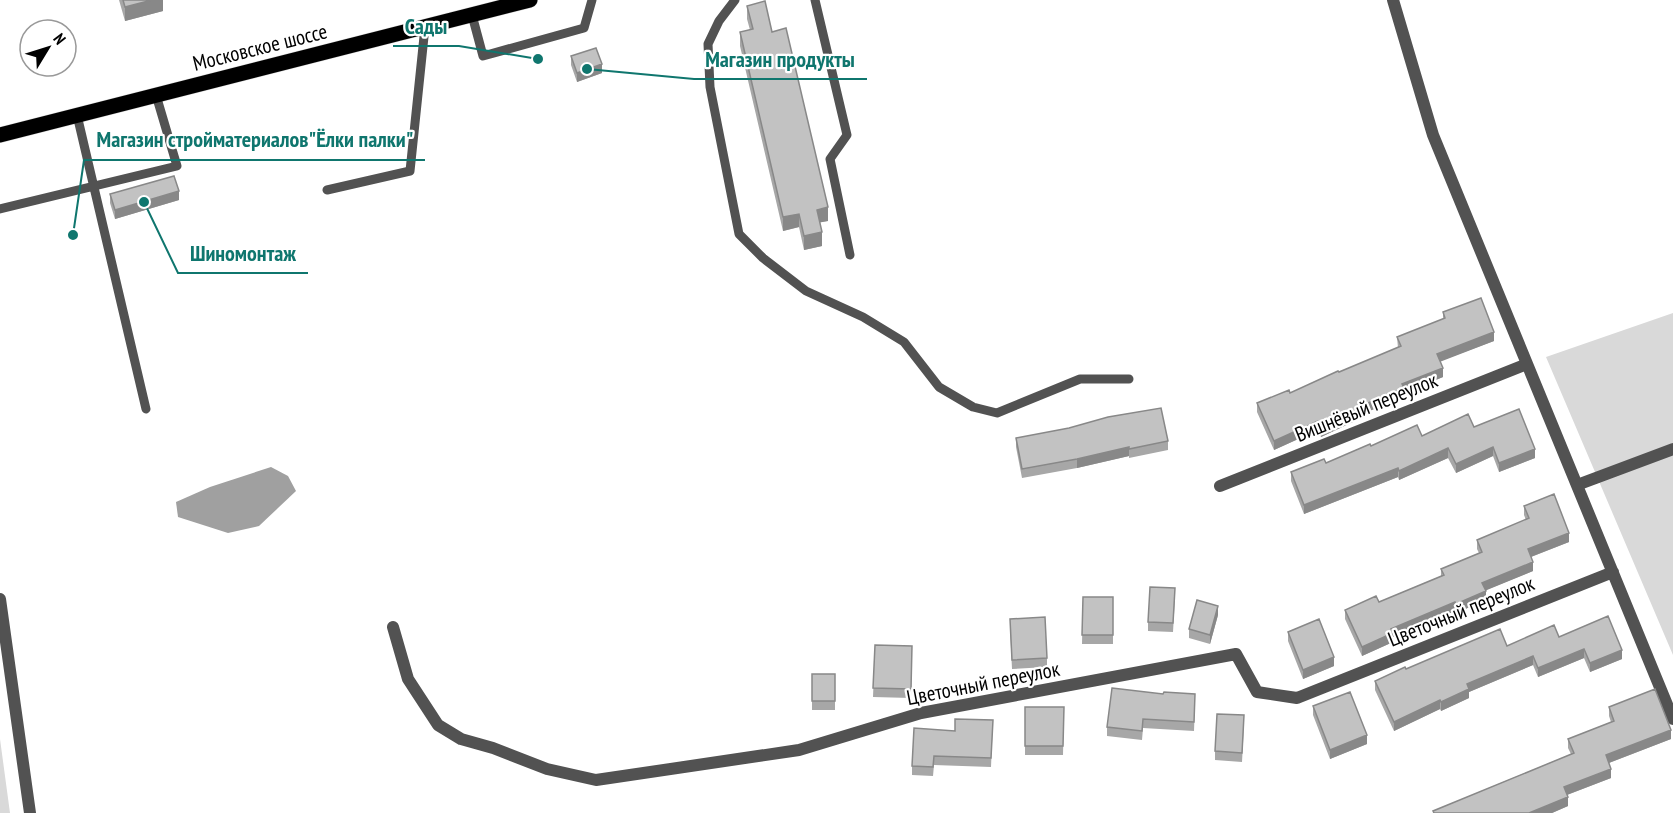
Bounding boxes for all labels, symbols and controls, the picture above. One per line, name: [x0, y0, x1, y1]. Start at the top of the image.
callout: Сады: [393, 6, 459, 46]
text: Сады: [405, 12, 447, 40]
street label: Московское шоссе: [190, 17, 330, 77]
north arrow: [18, 18, 78, 78]
text: N: [49, 29, 70, 48]
callout: Магазин продукты: [694, 39, 867, 79]
text: Магазин продукты: [705, 45, 855, 73]
callout: Магазин стройматериалов"Ёлки палки": [84, 120, 425, 160]
text: Магазин стройматериалов"Ёлки палки": [97, 125, 413, 153]
callout: Шиномонтаж: [178, 233, 308, 273]
text: Шиномонтаж: [190, 239, 296, 267]
street label: Вишнёвый переулок: [1291, 366, 1441, 448]
street label: Цветочный переулок: [1384, 569, 1538, 653]
street label: Цветочный переулок: [904, 655, 1062, 711]

